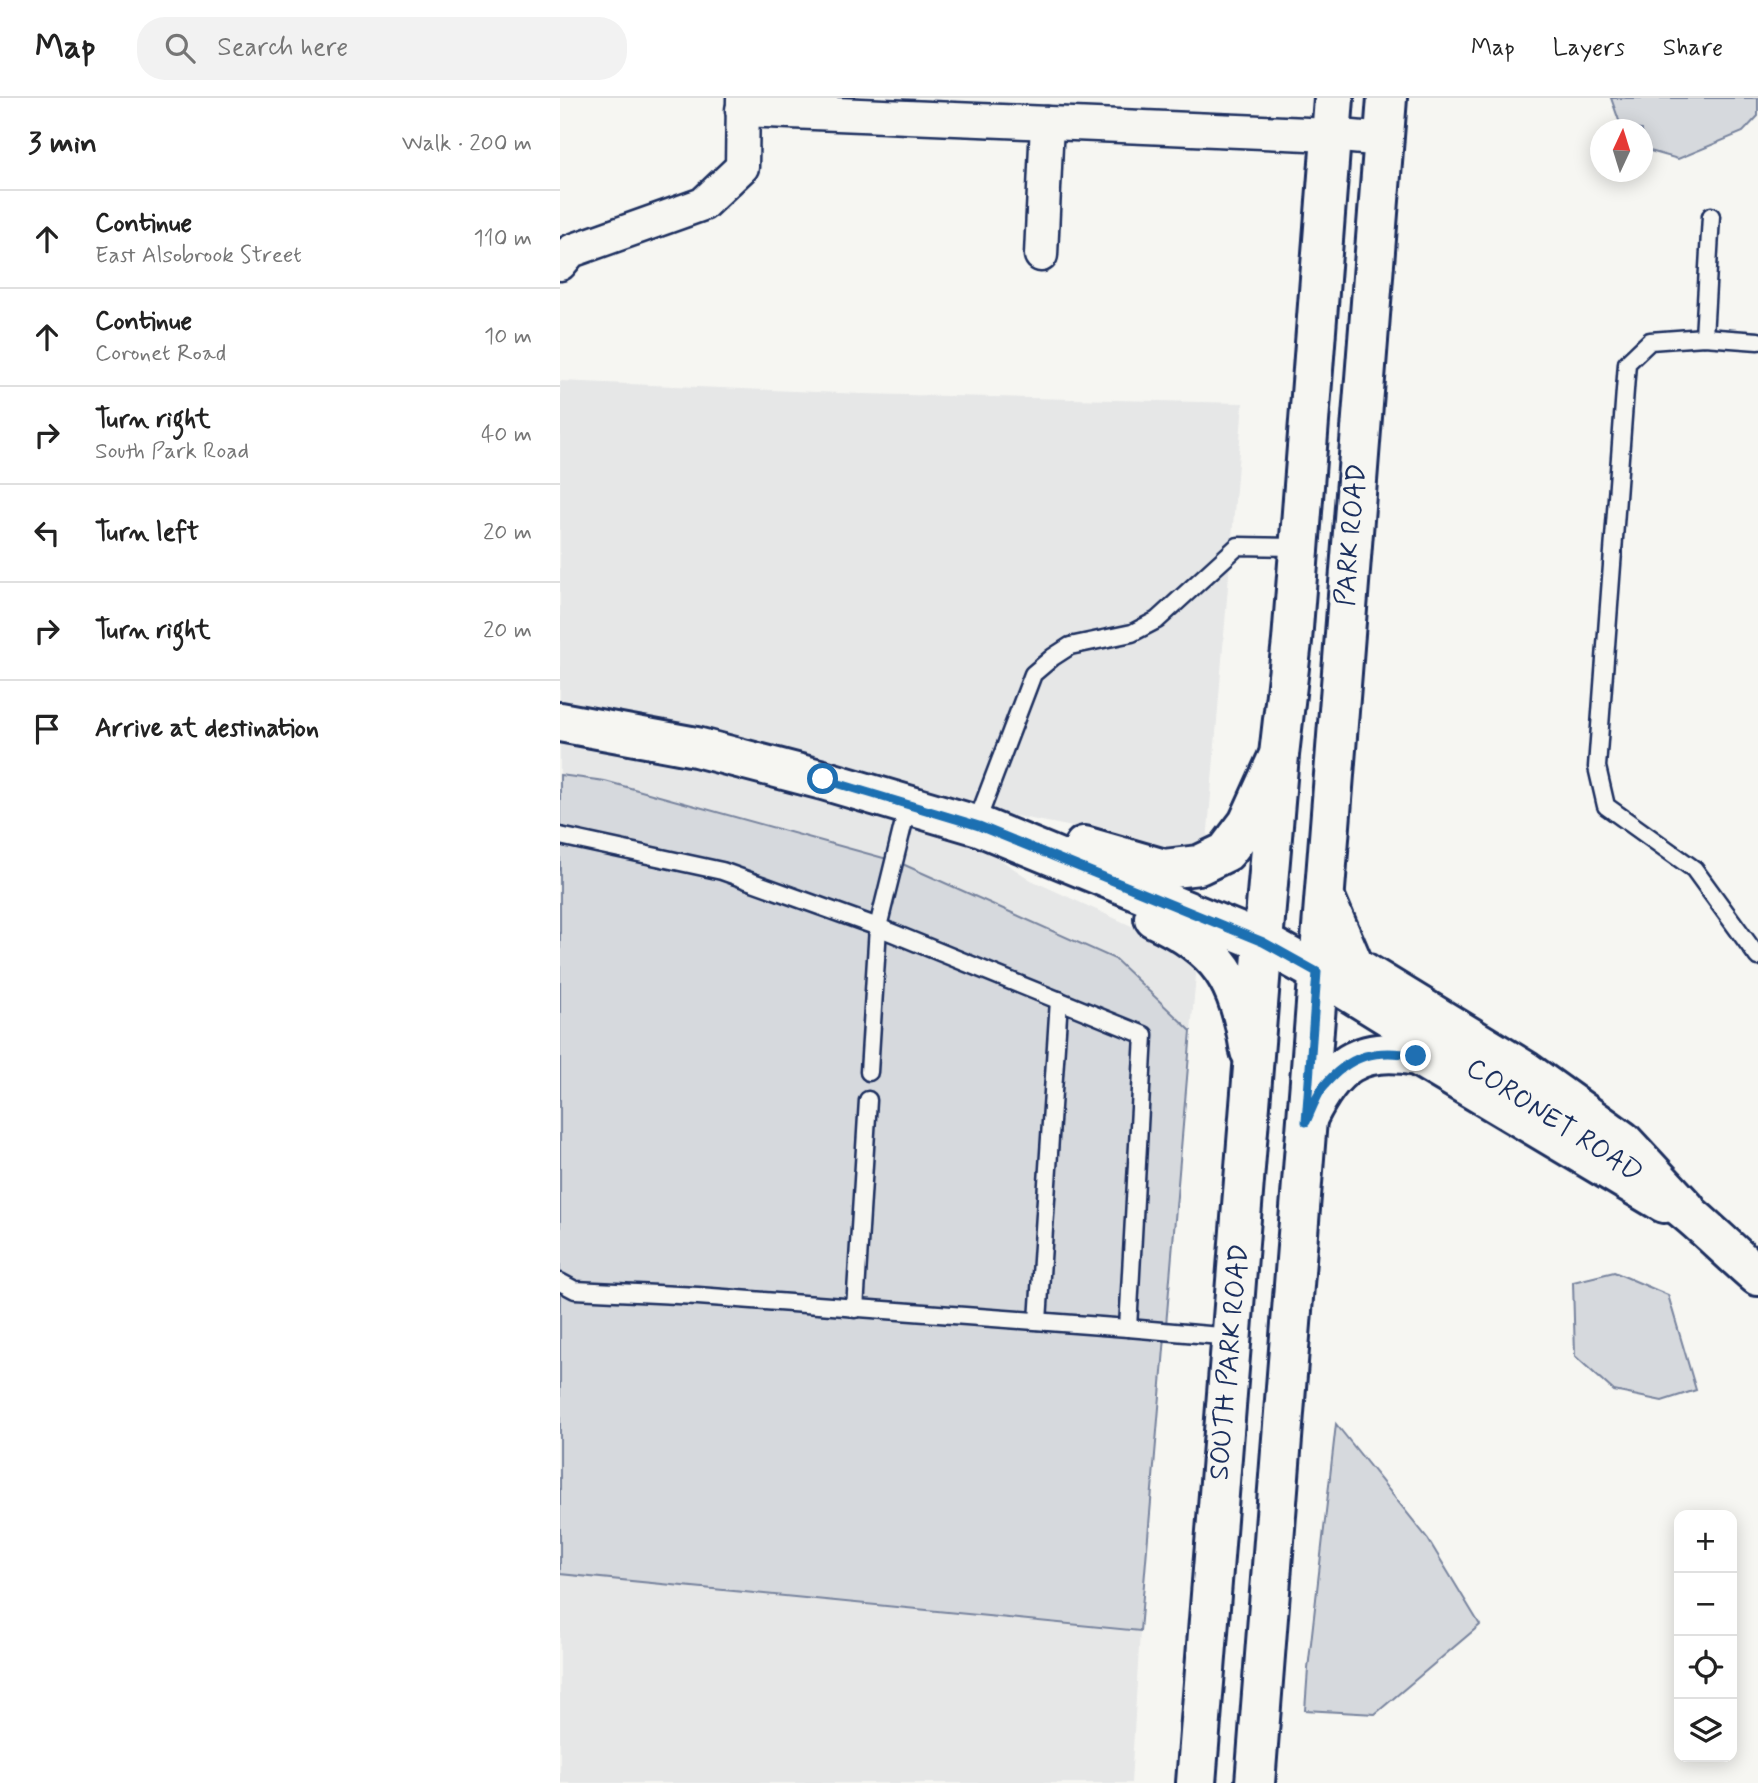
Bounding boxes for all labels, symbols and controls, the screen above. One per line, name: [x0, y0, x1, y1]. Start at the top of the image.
search box: [137, 17, 627, 80]
text: Map: [35, 26, 95, 70]
icon: search: [161, 29, 199, 67]
text: Search here: [217, 31, 348, 65]
text: Map: [1471, 33, 1515, 64]
text: Layers: [1553, 33, 1625, 64]
text: Share: [1663, 33, 1723, 64]
north arrow: [1590, 119, 1653, 182]
text: 3 min: [28, 124, 97, 163]
text: Walk · 200 m: [402, 129, 532, 159]
text: Continue: [95, 207, 192, 241]
icon: ahead: [28, 220, 66, 258]
text: 110 m: [473, 224, 532, 254]
text: East Alsobrook Street: [95, 241, 302, 271]
text: Continue: [95, 305, 192, 339]
icon: ahead: [28, 318, 66, 356]
text: 10 m: [484, 322, 532, 352]
text: Coronet Road: [95, 339, 226, 369]
text: Turn right: [95, 403, 211, 437]
icon: right: [28, 416, 66, 454]
text: 40 m: [481, 420, 532, 450]
text: South Park Road: [95, 437, 249, 467]
street label: PARK ROAD: [1327, 462, 1377, 608]
icon: left: [28, 514, 66, 552]
text: Turn left: [95, 516, 199, 550]
text: 20 m: [483, 518, 532, 548]
icon: right: [28, 612, 66, 650]
text: Turn right: [95, 614, 211, 648]
text: 20 m: [483, 616, 532, 646]
icon: arrive: [28, 710, 66, 748]
text: Arrive at destination: [95, 712, 319, 746]
route start: [807, 763, 838, 794]
route end: [1400, 1040, 1431, 1071]
street label: CORONET ROAD: [1459, 1050, 1649, 1192]
street label: SOUTH PARK ROAD: [1201, 1242, 1259, 1482]
map controls: [1674, 1510, 1737, 1762]
button: +: [1674, 1510, 1737, 1573]
button: −: [1674, 1573, 1737, 1636]
button: locate: [1674, 1636, 1737, 1699]
button: layers: [1674, 1699, 1737, 1762]

